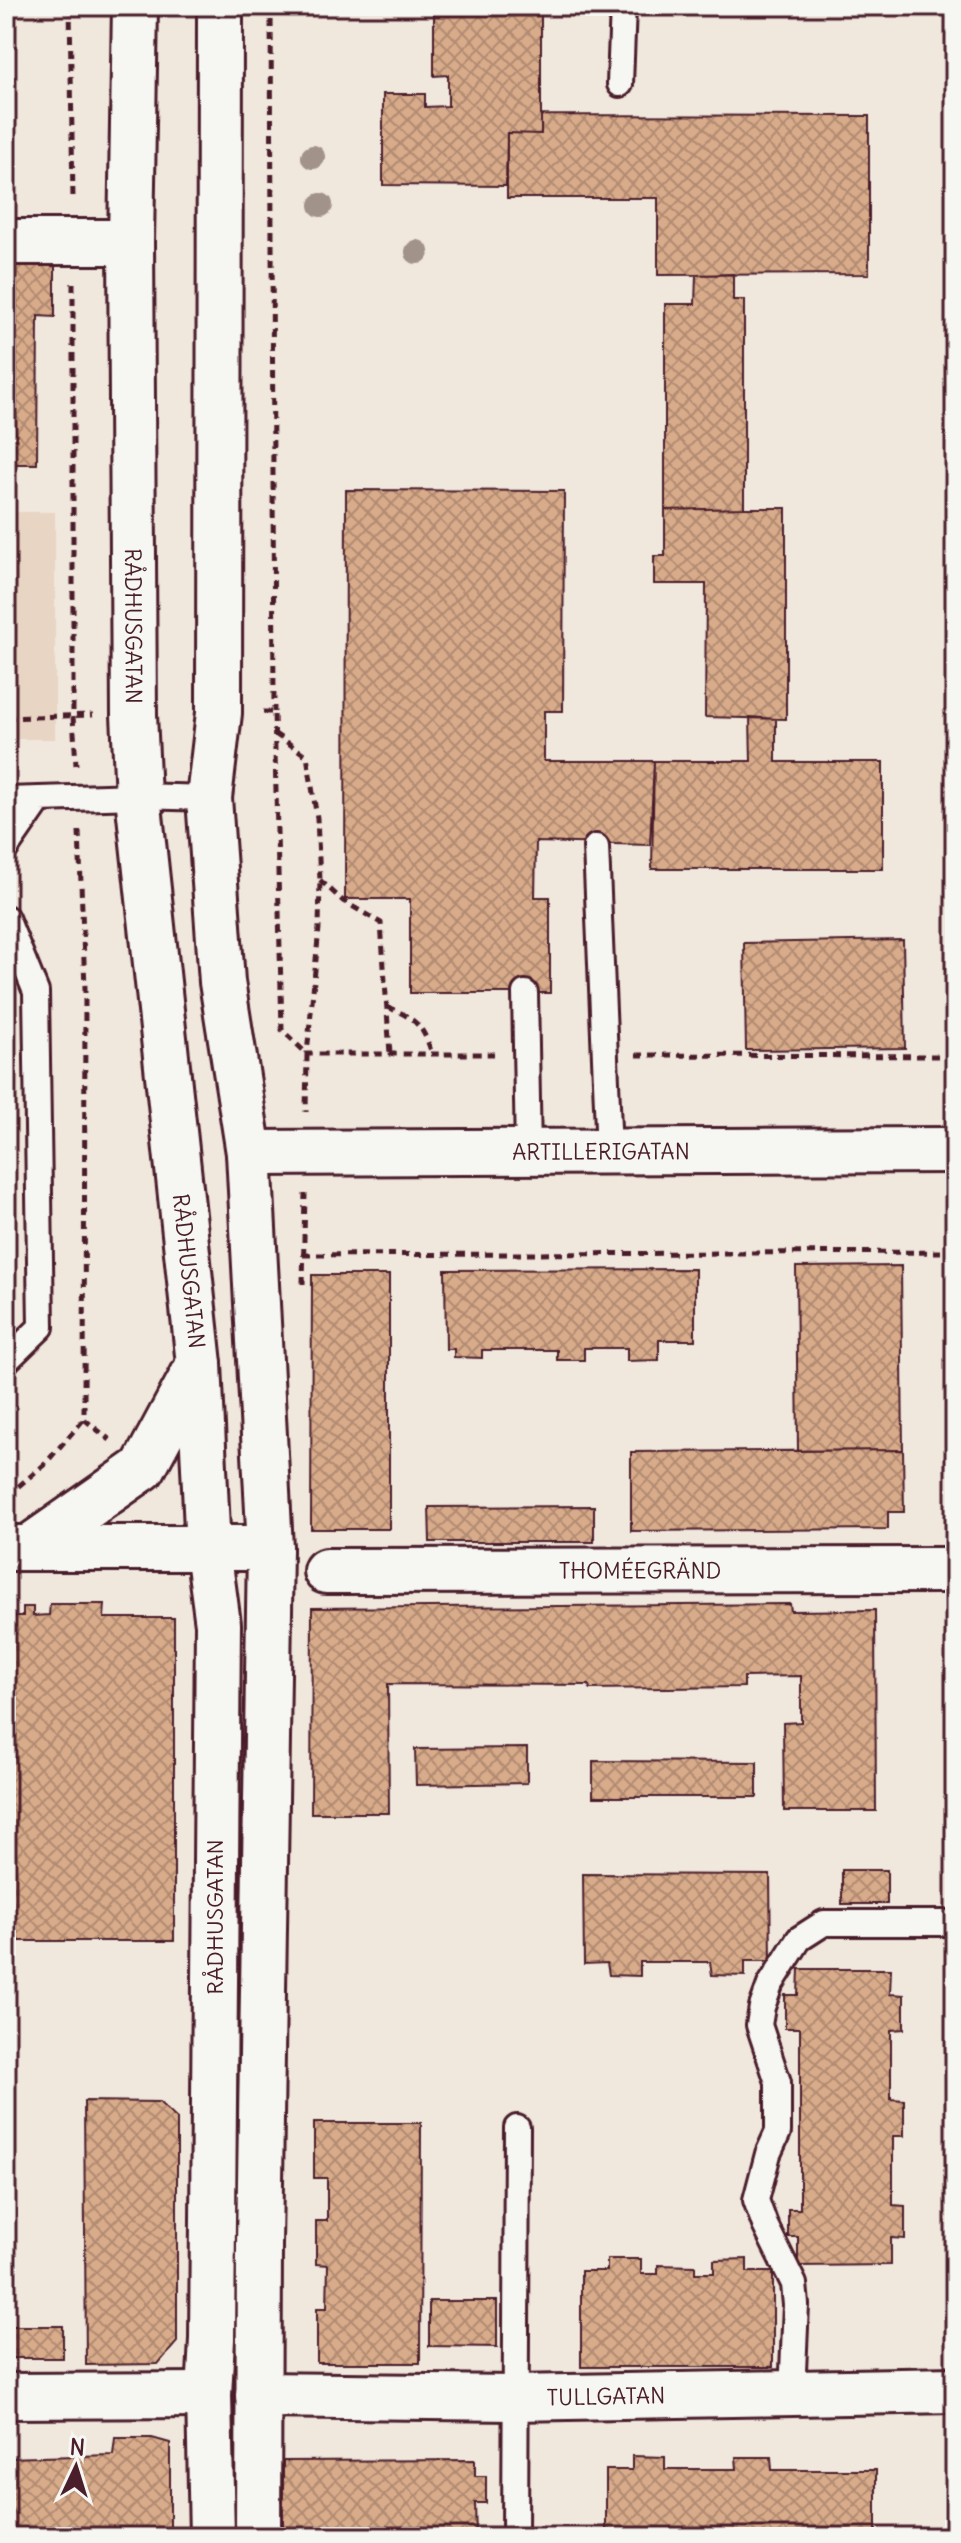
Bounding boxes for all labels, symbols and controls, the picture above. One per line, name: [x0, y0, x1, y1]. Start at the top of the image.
street label: RÅDHUSGATAN: [119, 548, 148, 704]
street label: ARTILLERIGATAN: [512, 1137, 690, 1166]
street label: RÅDHUSGATAN: [167, 1192, 211, 1350]
street label: THOMÉEGRÄND: [559, 1556, 721, 1585]
street label: RÅDHUSGATAN: [201, 1839, 229, 1995]
street label: TULLGATAN: [546, 2381, 665, 2411]
north arrow: [36, 2427, 116, 2507]
text: N: [69, 2433, 86, 2462]

